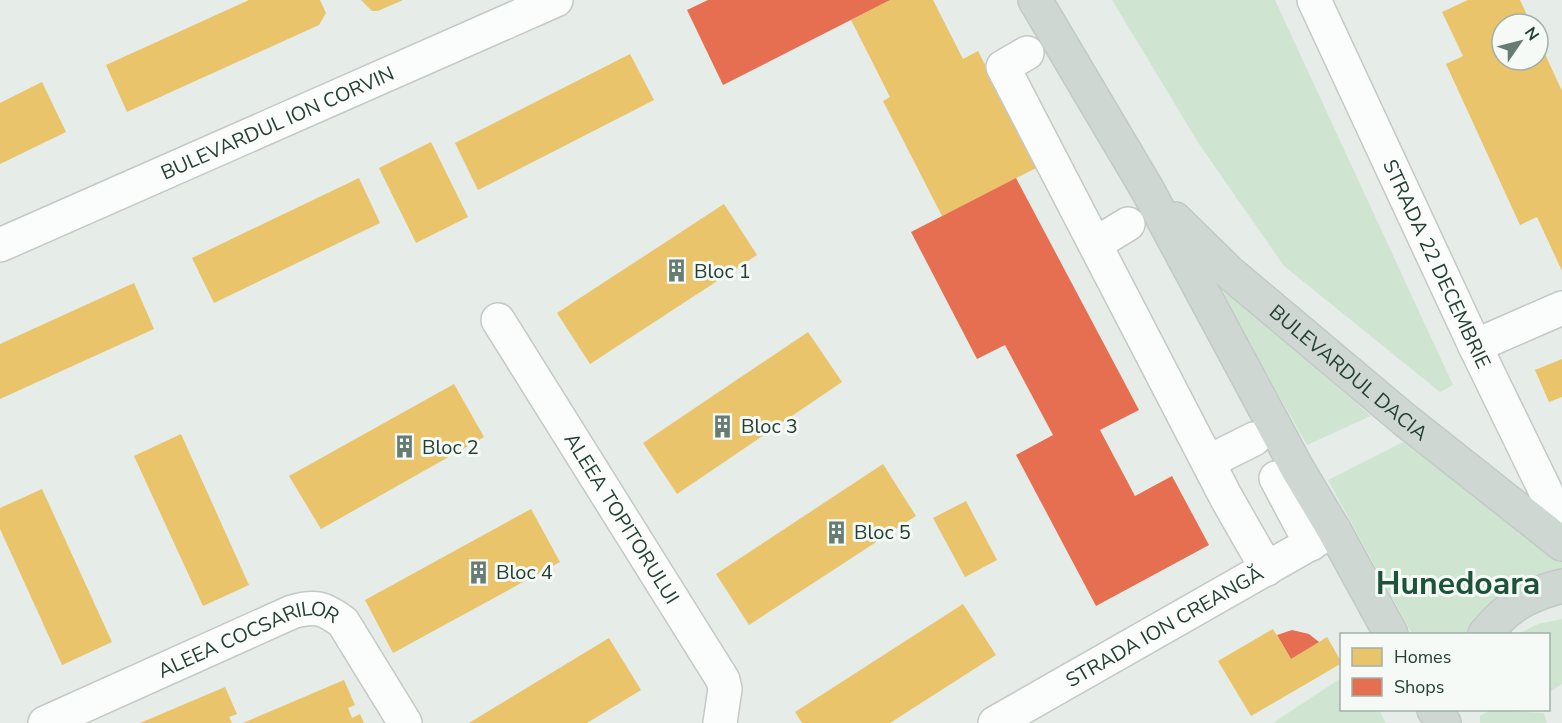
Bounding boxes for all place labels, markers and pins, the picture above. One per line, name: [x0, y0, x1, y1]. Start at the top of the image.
building icon: Bloc 1: [663, 258, 689, 284]
place label: Bloc 1: [694, 258, 751, 285]
building icon: Bloc 3: [710, 413, 736, 439]
place label: Bloc 3: [741, 413, 798, 440]
building icon: Bloc 2: [391, 434, 417, 460]
place label: Bloc 2: [422, 434, 479, 461]
building icon: Bloc 5: [823, 519, 849, 545]
place label: Bloc 5: [854, 519, 911, 546]
building icon: Bloc 4: [465, 559, 491, 585]
place label: Bloc 4: [496, 559, 553, 586]

